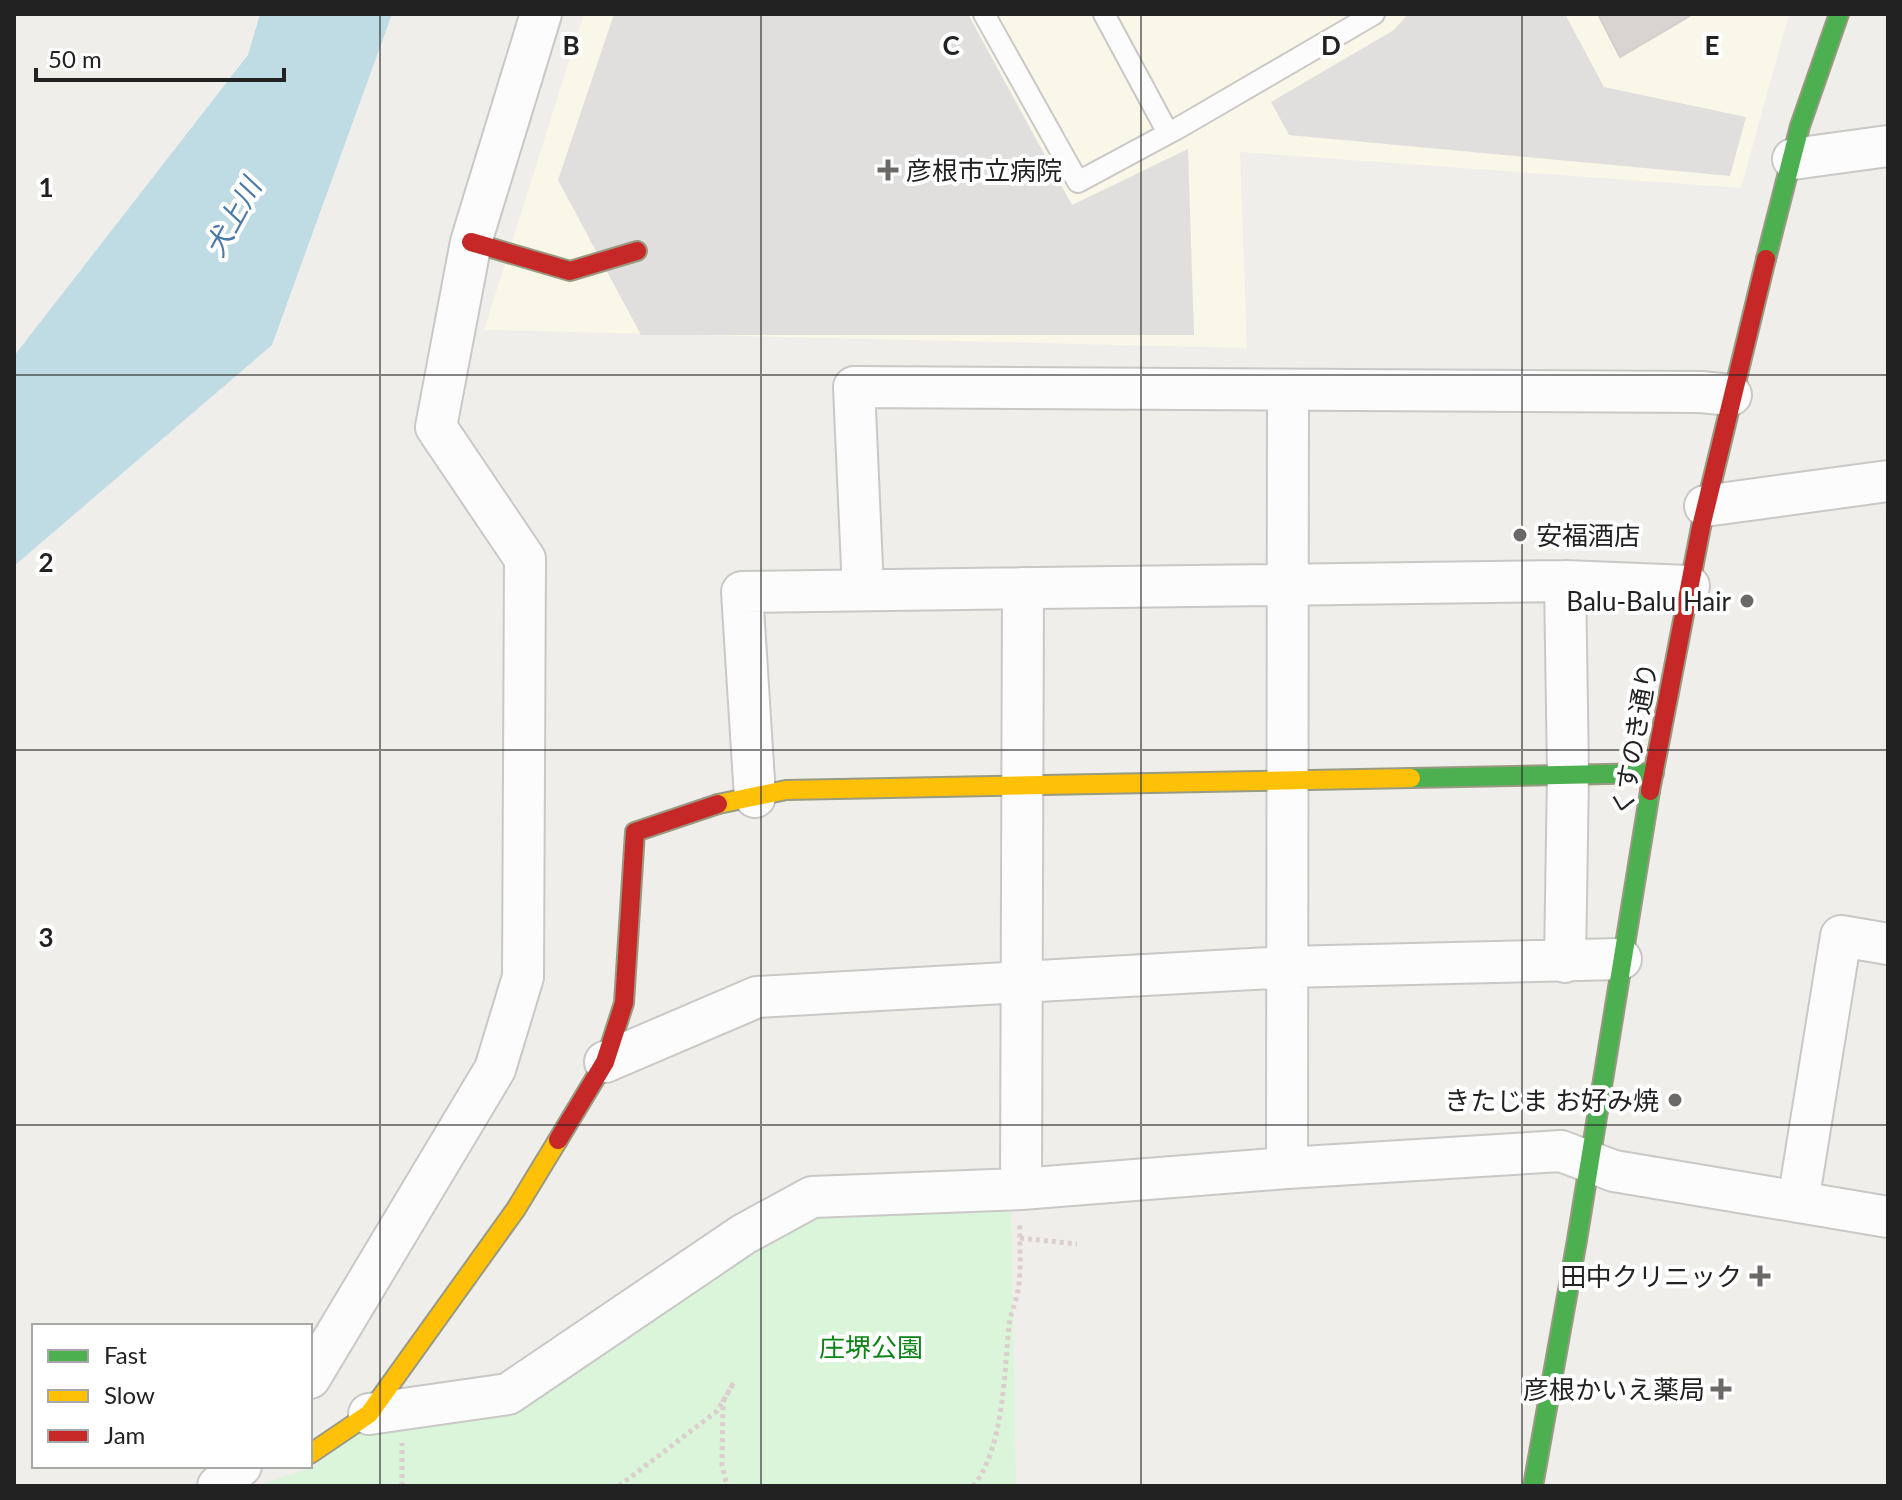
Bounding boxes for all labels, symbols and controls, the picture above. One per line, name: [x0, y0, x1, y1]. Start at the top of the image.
text: B: [562, 29, 580, 61]
text: C: [942, 29, 960, 61]
text: D: [1321, 29, 1341, 61]
text: E: [1705, 29, 1719, 61]
scale bar: [36, 32, 284, 82]
text: 50 m: [48, 44, 102, 73]
place label: 彦根市立病院: [906, 154, 1062, 186]
marker: 彦根市立病院: [877, 159, 899, 181]
water label: 犬上川: [197, 169, 269, 262]
text: 1: [38, 171, 54, 203]
place label: 安福酒店: [1536, 519, 1640, 551]
marker: 安福酒店: [1511, 526, 1529, 544]
text: 2: [38, 546, 54, 578]
place label: Balu-Balu Hair: [1566, 585, 1732, 617]
marker: Balu-Balu Hair: [1738, 592, 1756, 610]
street label: くすのき通り: [1605, 660, 1663, 818]
text: 3: [38, 921, 54, 953]
place label: きたじま お好み焼: [1444, 1084, 1659, 1116]
marker: きたじま お好み焼: [1666, 1091, 1684, 1109]
place label: 田中クリニック: [1560, 1260, 1742, 1292]
marker: 田中クリニック: [1749, 1265, 1771, 1287]
legend: [32, 1324, 312, 1468]
park label: 庄堺公園: [819, 1331, 923, 1363]
text: Fast: [104, 1340, 147, 1369]
place label: 彦根かいえ薬局: [1523, 1373, 1705, 1405]
text: Slow: [104, 1380, 155, 1409]
marker: 彦根かいえ薬局: [1712, 1380, 1730, 1398]
text: Jam: [104, 1420, 145, 1449]

